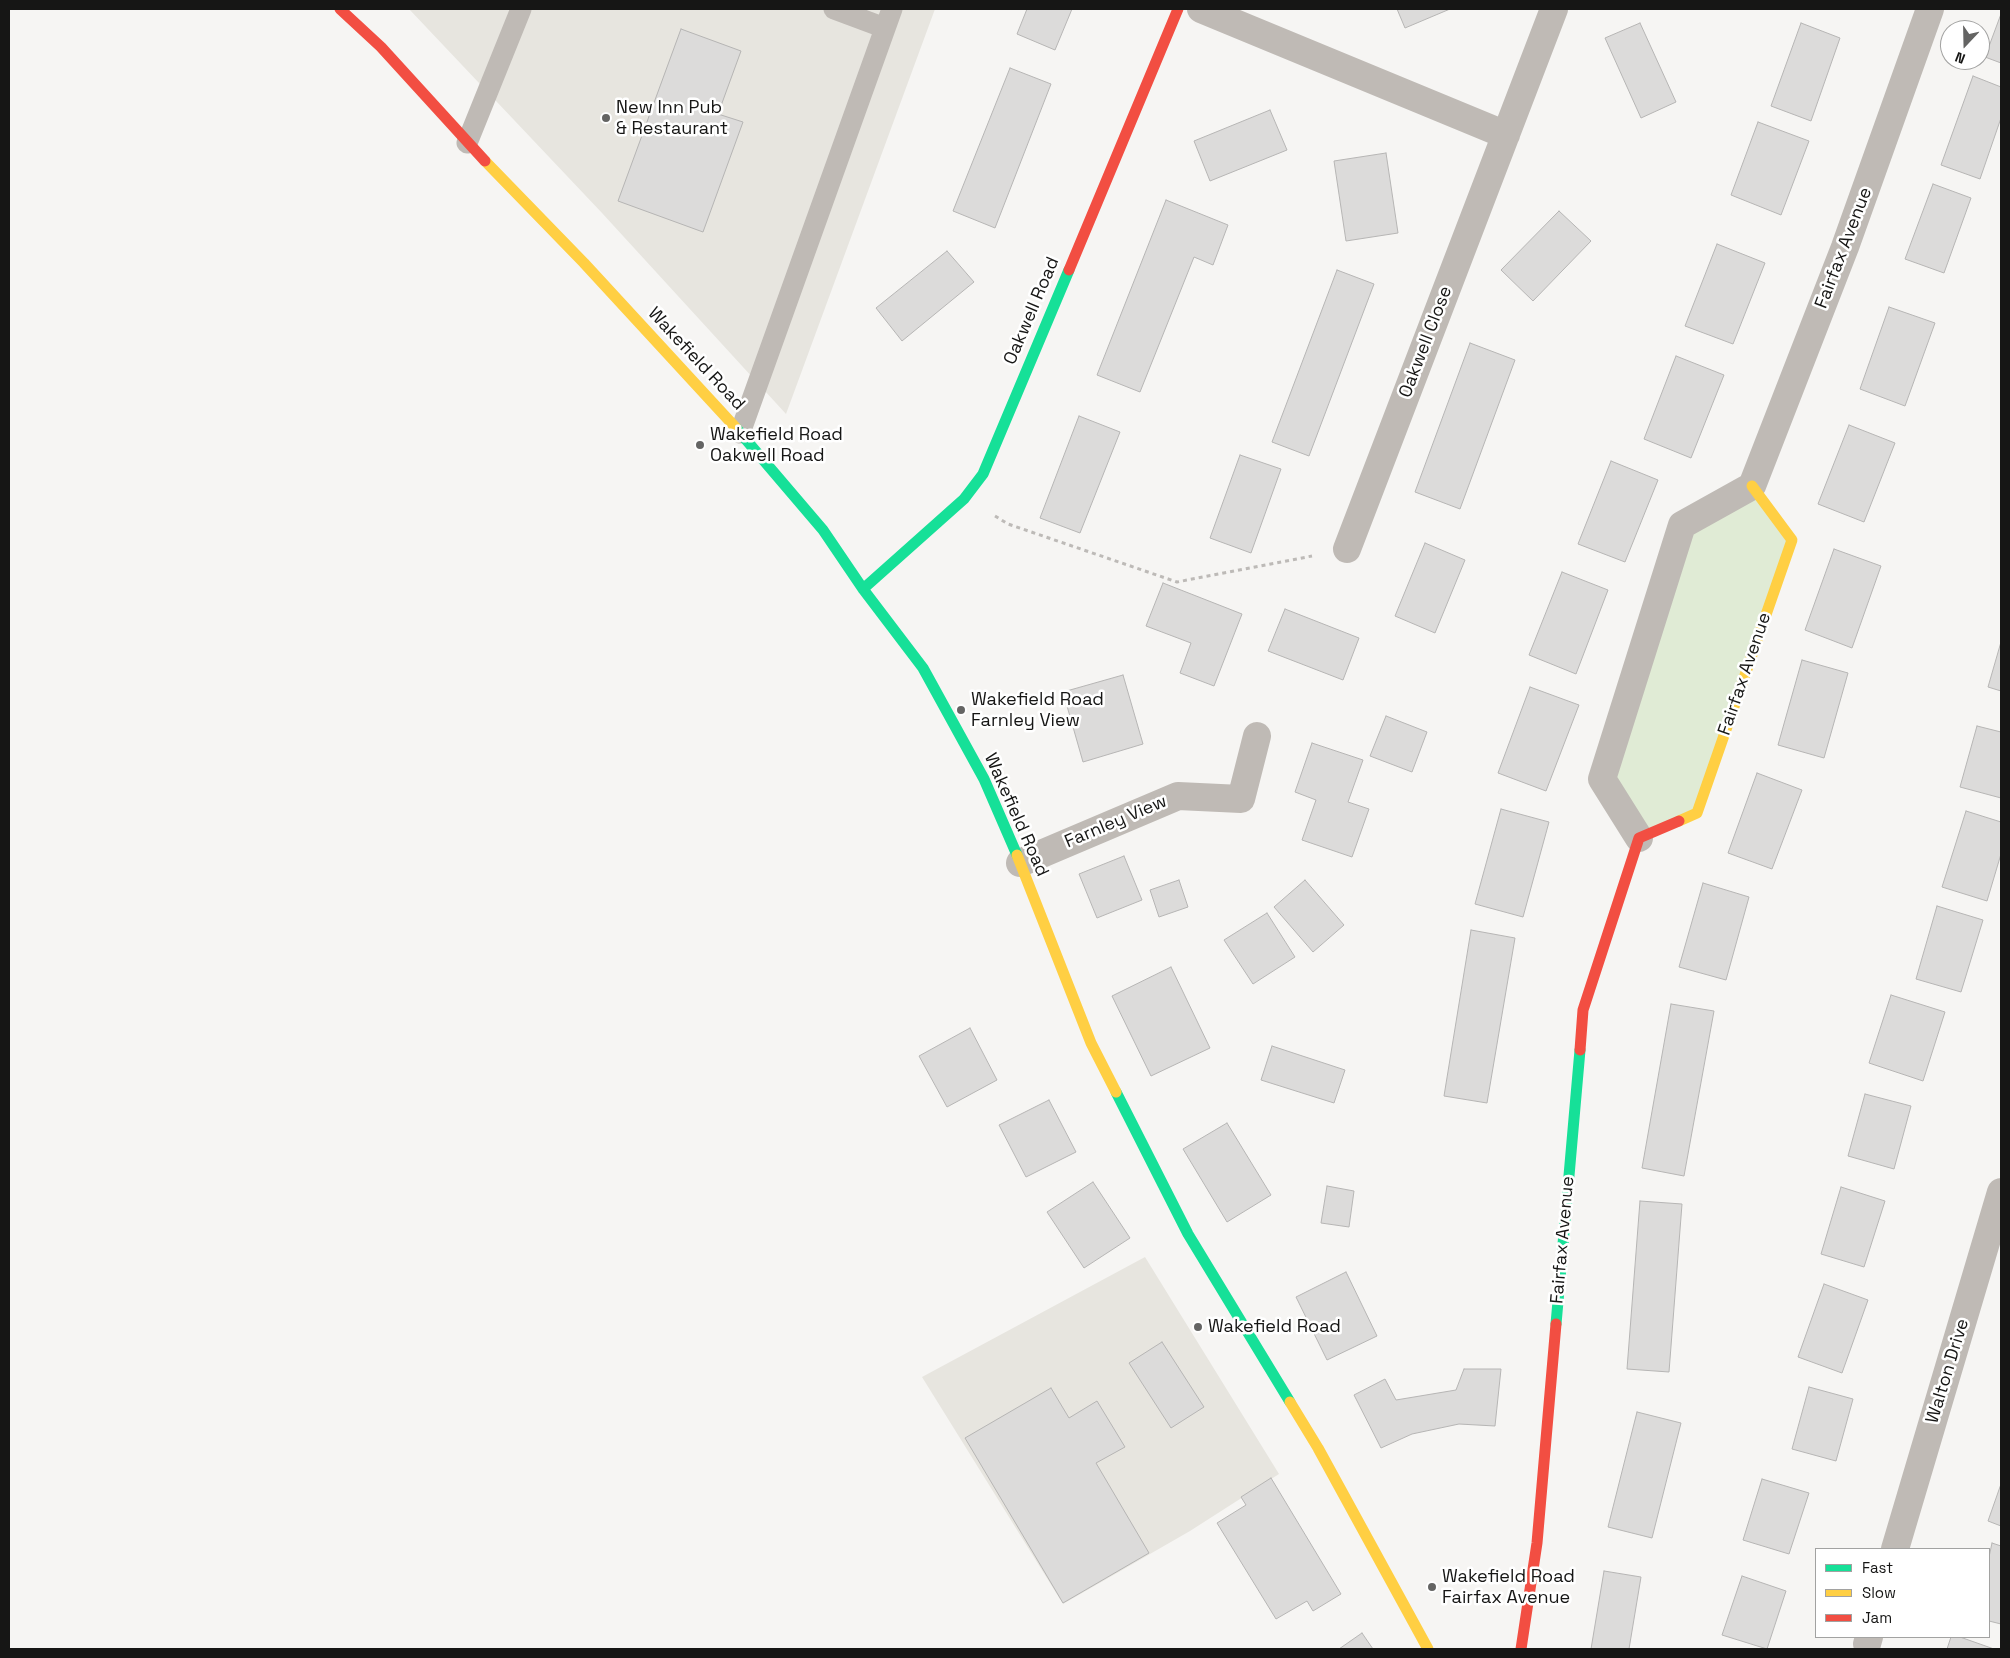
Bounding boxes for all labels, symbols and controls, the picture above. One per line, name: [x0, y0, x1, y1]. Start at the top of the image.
north arrow: [1940, 20, 1990, 70]
text: N: [1952, 48, 1968, 68]
place label: New Inn Pub & Restaurant: [616, 97, 728, 140]
marker: New Inn Pub & Restaurant: [600, 112, 612, 124]
street label: Fairfax Avenue: [1811, 184, 1877, 312]
street label: Oakwell Road: [1000, 254, 1064, 368]
street label: Oakwell Close: [1395, 283, 1457, 401]
street label: Wakefield Road: [643, 303, 749, 415]
place label: Wakefield Road Oakwell Road: [710, 424, 843, 466]
marker: Wakefield Road Oakwell Road: [694, 439, 706, 451]
street label: Fairfax Avenue: [1714, 610, 1776, 738]
place label: Wakefield Road Farnley View: [971, 689, 1104, 732]
marker: Wakefield Road Farnley View: [955, 704, 967, 716]
street label: Wakefield Road: [979, 750, 1053, 880]
street label: Farnley View: [1062, 791, 1170, 853]
street label: Fairfax Avenue: [1547, 1175, 1579, 1305]
place label: Wakefield Road: [1208, 1316, 1341, 1338]
street label: Walton Drive: [1922, 1316, 1974, 1426]
marker: Wakefield Road: [1192, 1321, 1204, 1333]
legend: [1815, 1548, 1990, 1638]
text: Fast: [1862, 1558, 1893, 1577]
place label: Wakefield Road Fairfax Avenue: [1442, 1566, 1575, 1608]
marker: Wakefield Road Fairfax Avenue: [1426, 1581, 1438, 1593]
text: Slow: [1862, 1583, 1896, 1602]
text: Jam: [1862, 1608, 1892, 1627]

